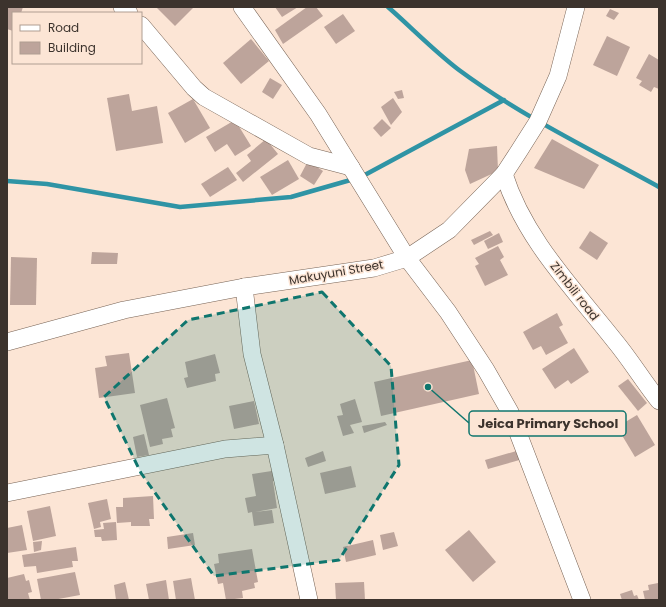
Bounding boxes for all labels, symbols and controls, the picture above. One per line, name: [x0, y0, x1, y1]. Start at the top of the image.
legend: [12, 12, 142, 64]
text: Road: [48, 19, 79, 36]
text: Building: [48, 39, 96, 56]
street label: Makuyuni Street: [287, 255, 385, 289]
street label: Zimbili road: [547, 258, 603, 324]
callout: Jeica Primary School: [469, 411, 626, 436]
text: Jeica Primary School: [478, 414, 618, 433]

